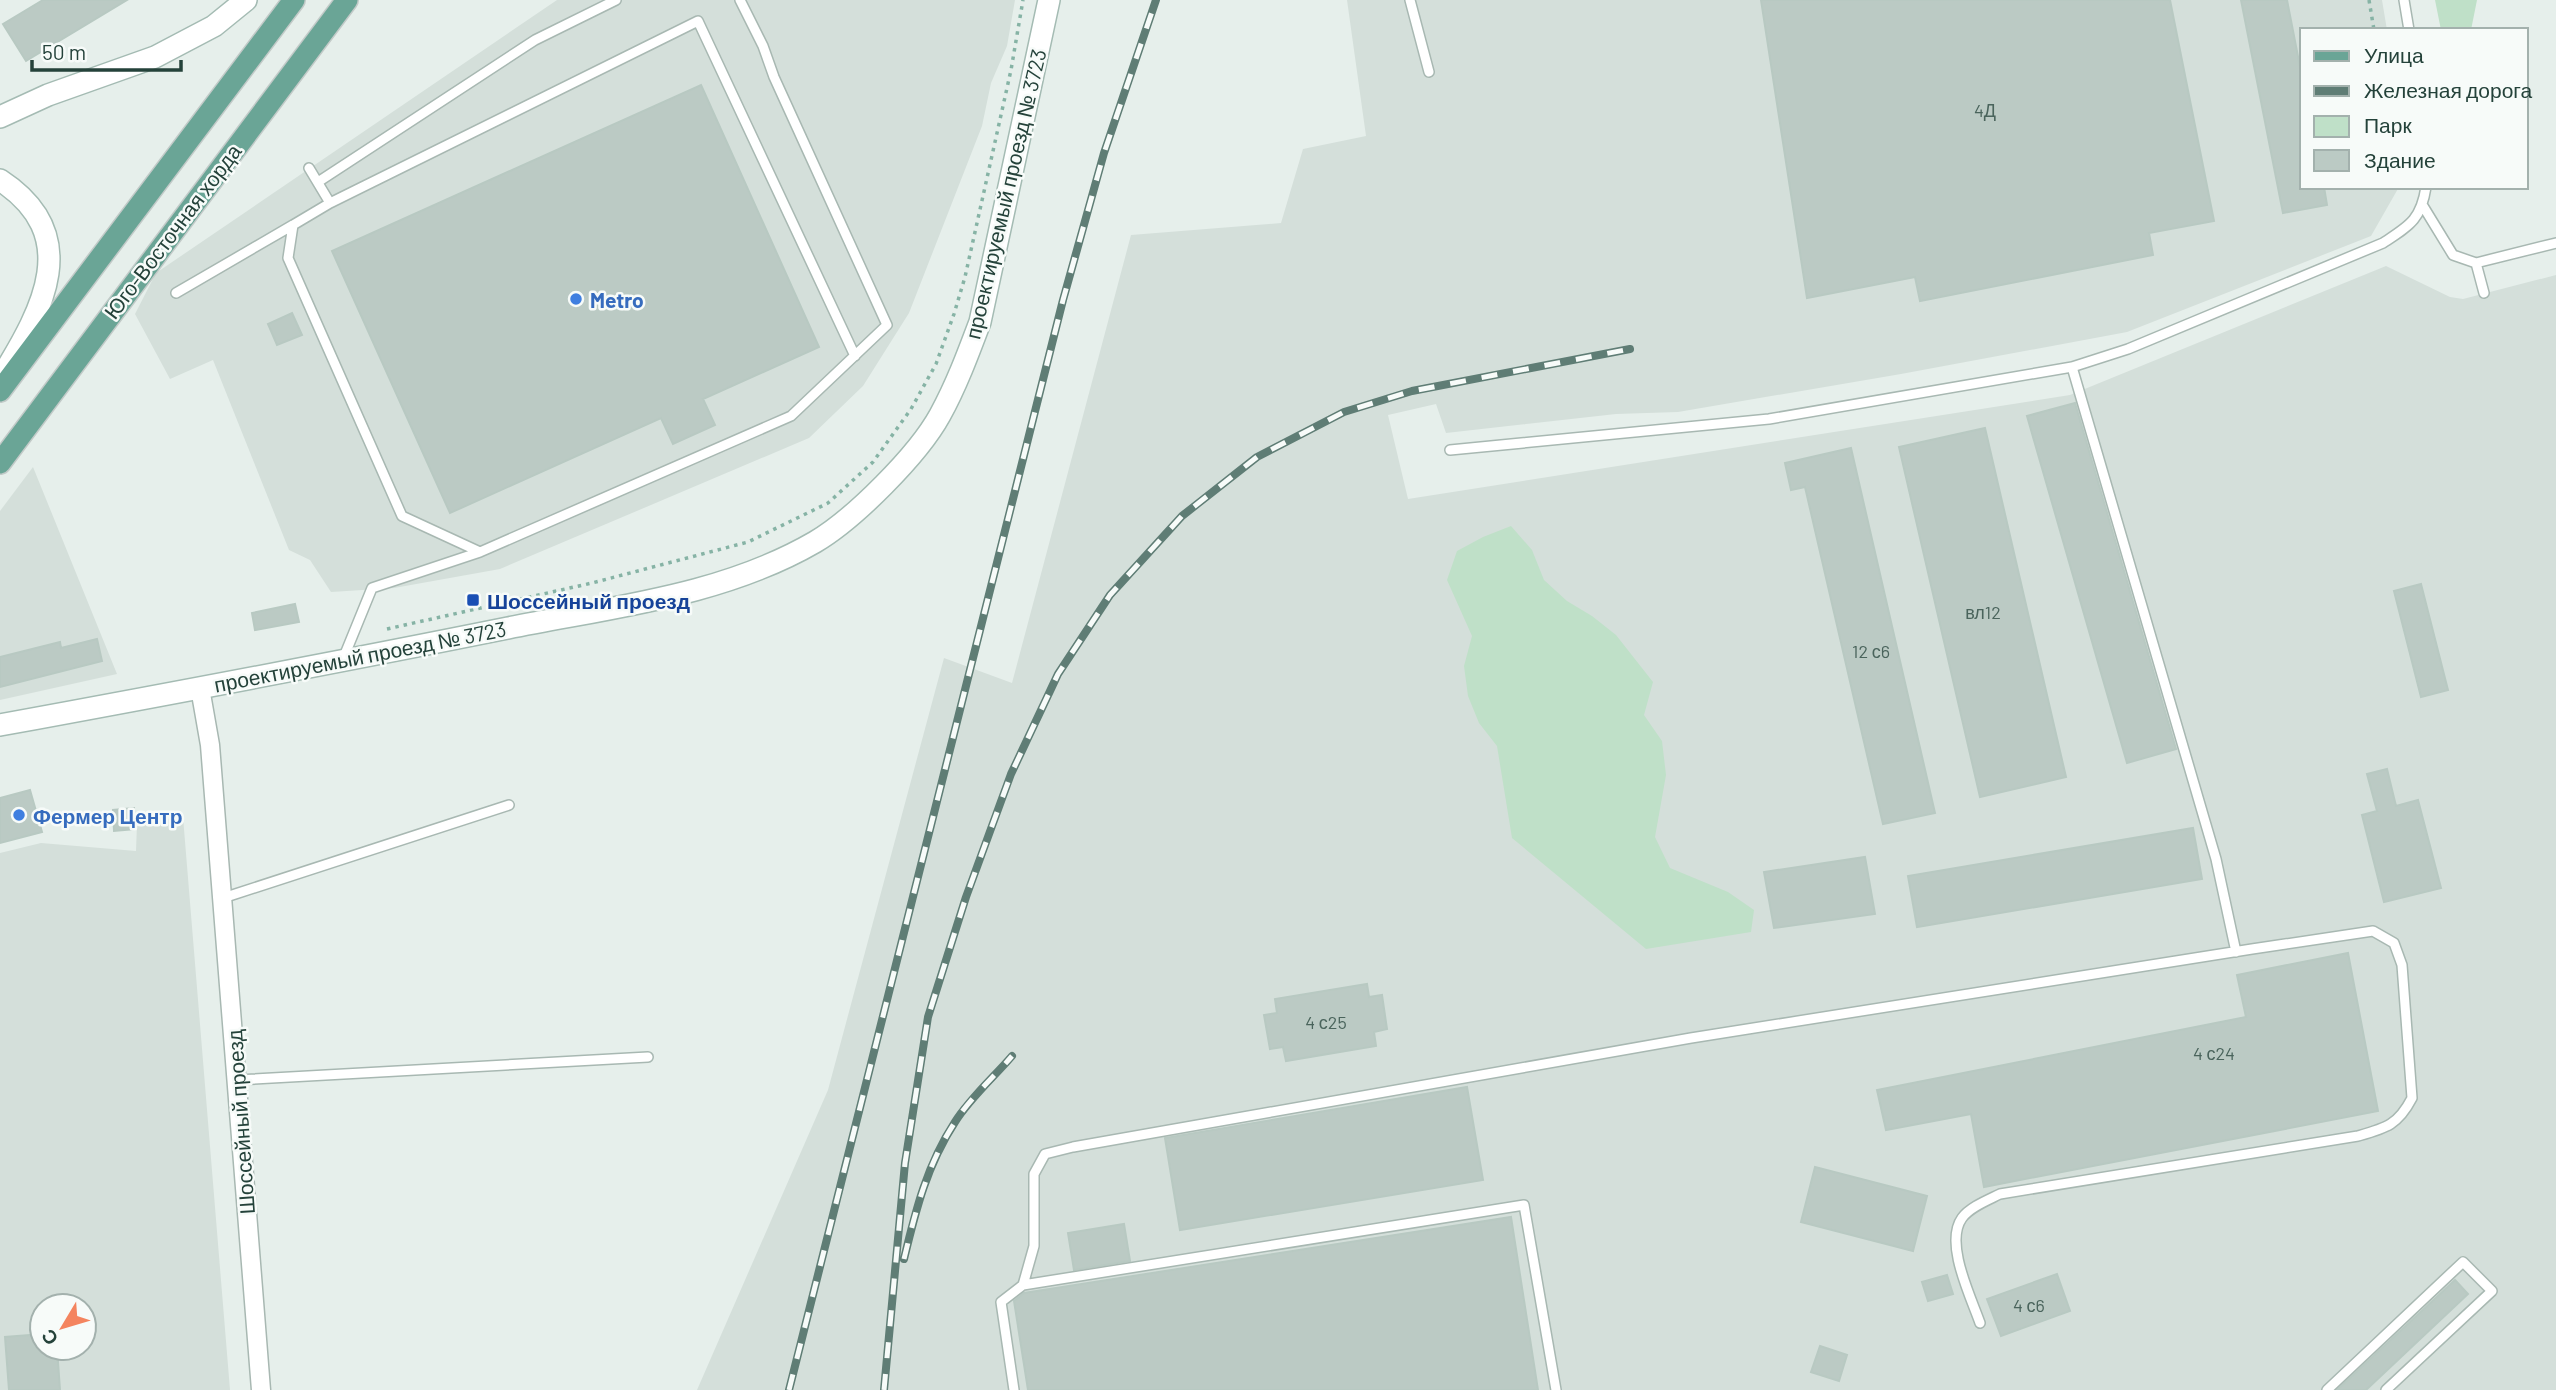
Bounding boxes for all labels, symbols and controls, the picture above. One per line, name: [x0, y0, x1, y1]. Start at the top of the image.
scale bar: [32, 28, 180, 72]
legend: [2300, 28, 2528, 189]
text: 50 m: [42, 39, 86, 64]
text: Улица: [2364, 42, 2424, 67]
street label: проектируемый проезд № 3723: [959, 46, 1051, 342]
text: Железная дорога: [2364, 77, 2533, 102]
house number: 4Д: [1974, 99, 1996, 121]
text: Парк: [2364, 112, 2412, 137]
street label: Юго-Восточная хорда: [98, 139, 246, 323]
text: Здание: [2364, 147, 2436, 172]
place label: Metro: [590, 287, 644, 312]
marker: Metro: [568, 291, 584, 307]
place label: Шоссейный проезд: [487, 588, 690, 613]
marker: Шоссейный проезд: [465, 592, 481, 608]
house number: вл12: [1965, 601, 2001, 623]
street label: проектируемый проезд № 3723: [212, 615, 508, 697]
house number: 12 с6: [1852, 640, 1890, 662]
place label: Фермер Центр: [33, 803, 182, 828]
marker: Фермер Центр: [11, 807, 27, 823]
house number: 4 с25: [1305, 1011, 1347, 1033]
street label: Шоссейный проезд: [221, 1029, 259, 1215]
house number: 4 с24: [2193, 1042, 2235, 1064]
north arrow: [28, 1292, 98, 1362]
house number: 4 с6: [2013, 1294, 2045, 1316]
text: С: [36, 1325, 62, 1350]

